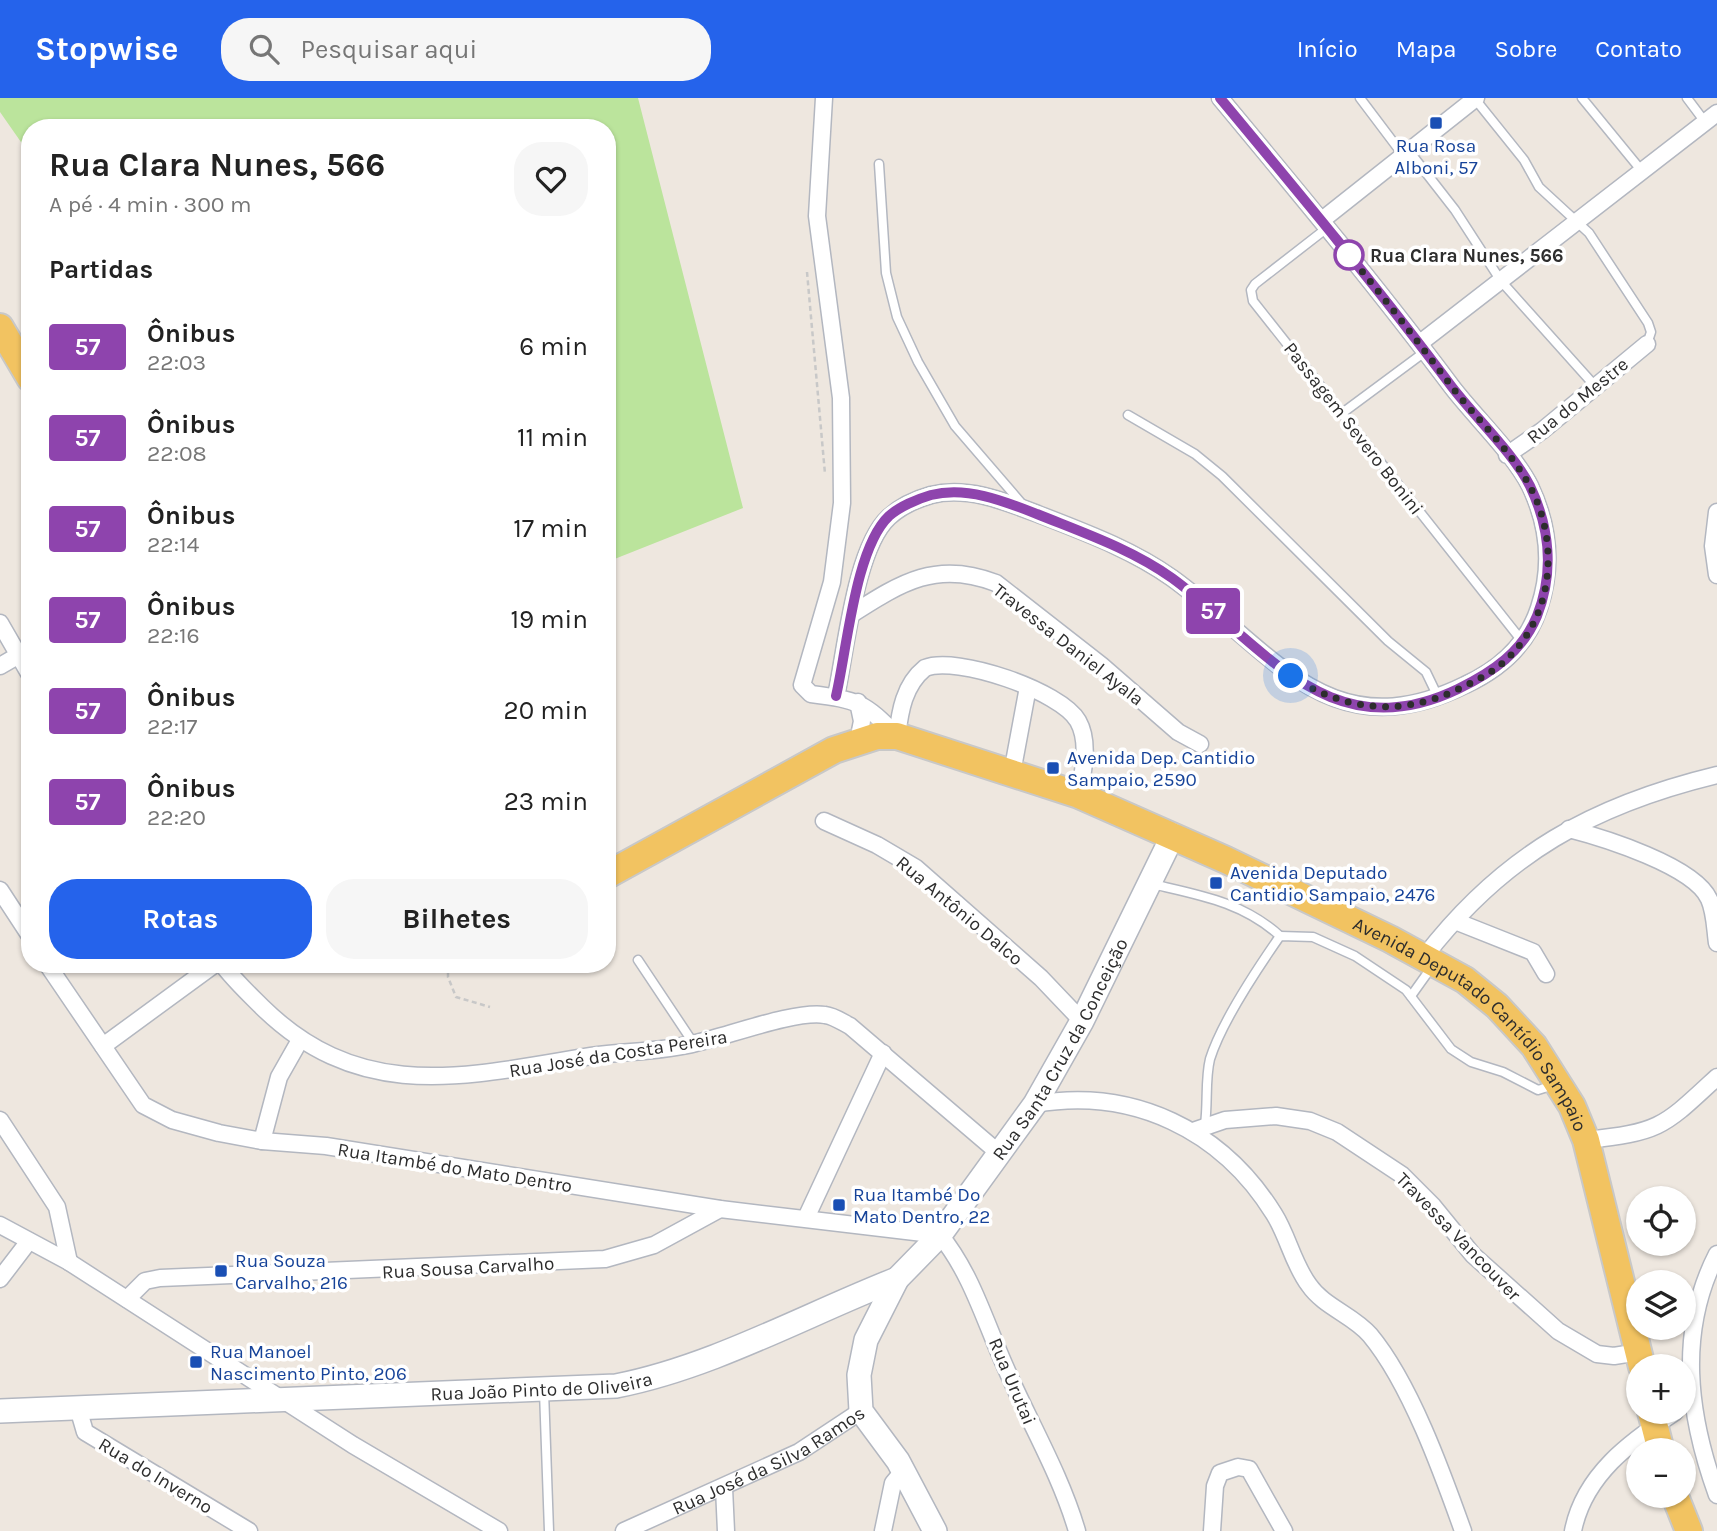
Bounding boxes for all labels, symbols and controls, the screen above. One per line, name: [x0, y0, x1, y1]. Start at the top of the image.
search box: [221, 18, 711, 81]
text: Stopwise: [35, 30, 179, 68]
icon: search: [245, 30, 283, 68]
text: Pesquisar aqui: [301, 34, 477, 65]
text: Início: [1297, 35, 1358, 63]
text: Mapa: [1396, 35, 1456, 63]
text: Sobre: [1494, 35, 1557, 63]
text: Contato: [1595, 35, 1682, 63]
marker: Rua Rosa Alboni, 57: [1428, 115, 1444, 131]
place label: Rua Rosa Alboni, 57: [1394, 135, 1478, 179]
button: heart: [514, 142, 588, 216]
text: Rua Clara Nunes, 566: [49, 146, 385, 184]
text: A pé · 4 min · 300 m: [49, 191, 251, 218]
marker: Rua Clara Nunes, 566: [1334, 240, 1364, 270]
place label: Rua Clara Nunes, 566: [1370, 245, 1564, 267]
text: Partidas: [49, 254, 153, 285]
text: Ônibus: [147, 318, 235, 349]
text: 6 min: [519, 331, 588, 362]
text: 57: [75, 333, 100, 361]
street label: Passagem Severo Bonini: [1279, 338, 1427, 519]
text: 22:03: [147, 349, 206, 376]
street label: Rua do Mestre: [1523, 353, 1633, 448]
text: Ônibus: [147, 409, 235, 440]
text: 11 min: [517, 422, 588, 453]
text: 57: [75, 424, 100, 452]
text: 22:08: [147, 440, 207, 467]
text: Ônibus: [147, 500, 235, 531]
text: 17 min: [513, 513, 588, 544]
text: 57: [75, 515, 100, 543]
text: 22:14: [147, 531, 199, 558]
street label: Travessa Daniel Ayala: [989, 579, 1148, 710]
line badge: 57: [1182, 588, 1244, 634]
text: Ônibus: [147, 591, 235, 622]
text: 57: [1200, 597, 1226, 625]
text: 19 min: [510, 604, 588, 635]
text: 57: [75, 606, 100, 634]
text: 22:16: [147, 622, 200, 649]
your location: [1273, 658, 1308, 693]
text: Ônibus: [147, 682, 235, 713]
text: 20 min: [504, 695, 588, 726]
text: 57: [75, 697, 100, 725]
text: 22:17: [147, 713, 197, 740]
place label: Avenida Dep. Cantidio Sampaio, 2590: [1067, 747, 1255, 791]
marker: Avenida Dep. Cantidio Sampaio, 2590: [1045, 760, 1061, 776]
text: Ônibus: [147, 773, 235, 804]
text: 23 min: [504, 786, 588, 817]
text: 57: [75, 788, 100, 816]
text: 22:20: [147, 804, 206, 831]
street label: Rua Antônio Dalco: [892, 851, 1027, 970]
place label: Avenida Deputado Cantidio Sampaio, 2476: [1230, 862, 1435, 906]
marker: Avenida Deputado Cantidio Sampaio, 2476: [1208, 875, 1224, 891]
button: Rotas: [49, 879, 312, 959]
button: Bilhetes: [326, 879, 588, 959]
street label: Avenida Deputado Cantídio Sampaio: [1349, 913, 1591, 1135]
street label: Rua Santa Cruz da Conceição: [988, 935, 1133, 1165]
street label: Rua José da Costa Pereira: [507, 1026, 729, 1082]
street label: Rua Itambé do Mato Dentro: [336, 1139, 574, 1197]
street label: Travessa Vancouver: [1391, 1168, 1525, 1305]
place label: Rua Itambé Do Mato Dentro, 22: [853, 1184, 990, 1228]
map controls: [1626, 1186, 1696, 1508]
button: locate: [1626, 1186, 1696, 1256]
marker: Rua Itambé Do Mato Dentro, 22: [831, 1197, 847, 1213]
place label: Rua Souza Carvalho, 216: [235, 1250, 348, 1294]
street label: Rua Sousa Carvalho: [381, 1252, 555, 1284]
marker: Rua Souza Carvalho, 216: [213, 1263, 229, 1279]
button: layers: [1626, 1270, 1696, 1340]
street label: Rua Urutai: [984, 1335, 1040, 1428]
place label: Rua Manoel Nascimento Pinto, 206: [210, 1341, 407, 1385]
marker: Rua Manoel Nascimento Pinto, 206: [188, 1354, 204, 1370]
button: +: [1626, 1354, 1696, 1424]
street label: Rua João Pinto de Oliveira: [430, 1368, 655, 1406]
street label: Rua José da Silva Ramos: [669, 1402, 869, 1520]
street label: Rua do Inverno: [94, 1433, 216, 1519]
button: −: [1626, 1438, 1696, 1508]

